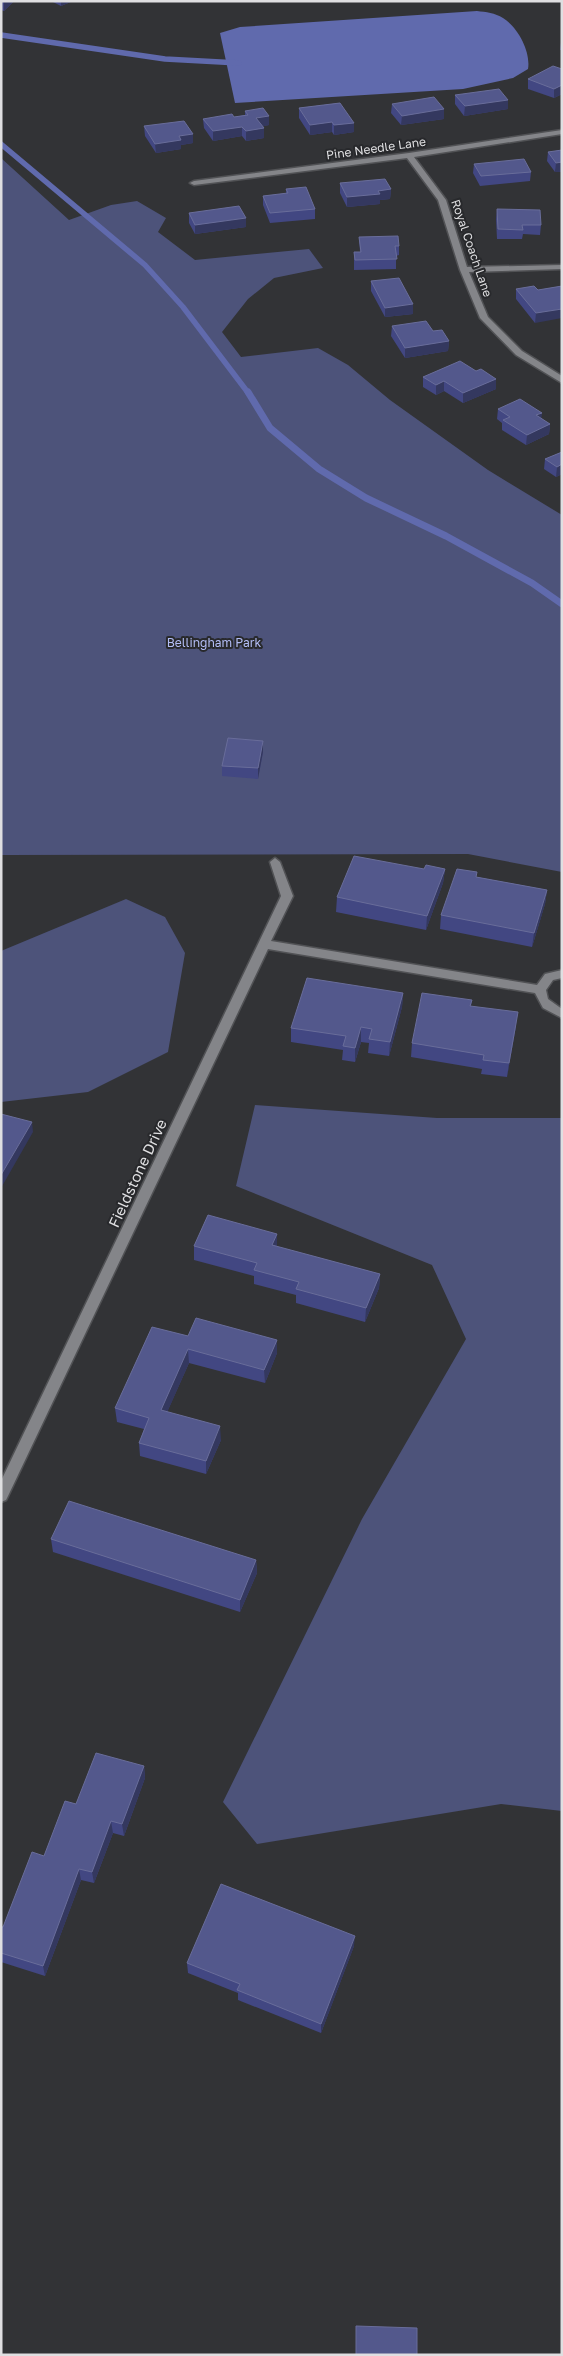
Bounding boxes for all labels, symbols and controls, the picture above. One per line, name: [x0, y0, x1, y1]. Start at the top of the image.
street label: Pine Needle Lane: [325, 134, 427, 162]
street label: Royal Coach Lane: [448, 197, 496, 299]
park label: Bellingham Park: [167, 635, 261, 650]
street label: Fieldstone Drive: [104, 1116, 170, 1230]

